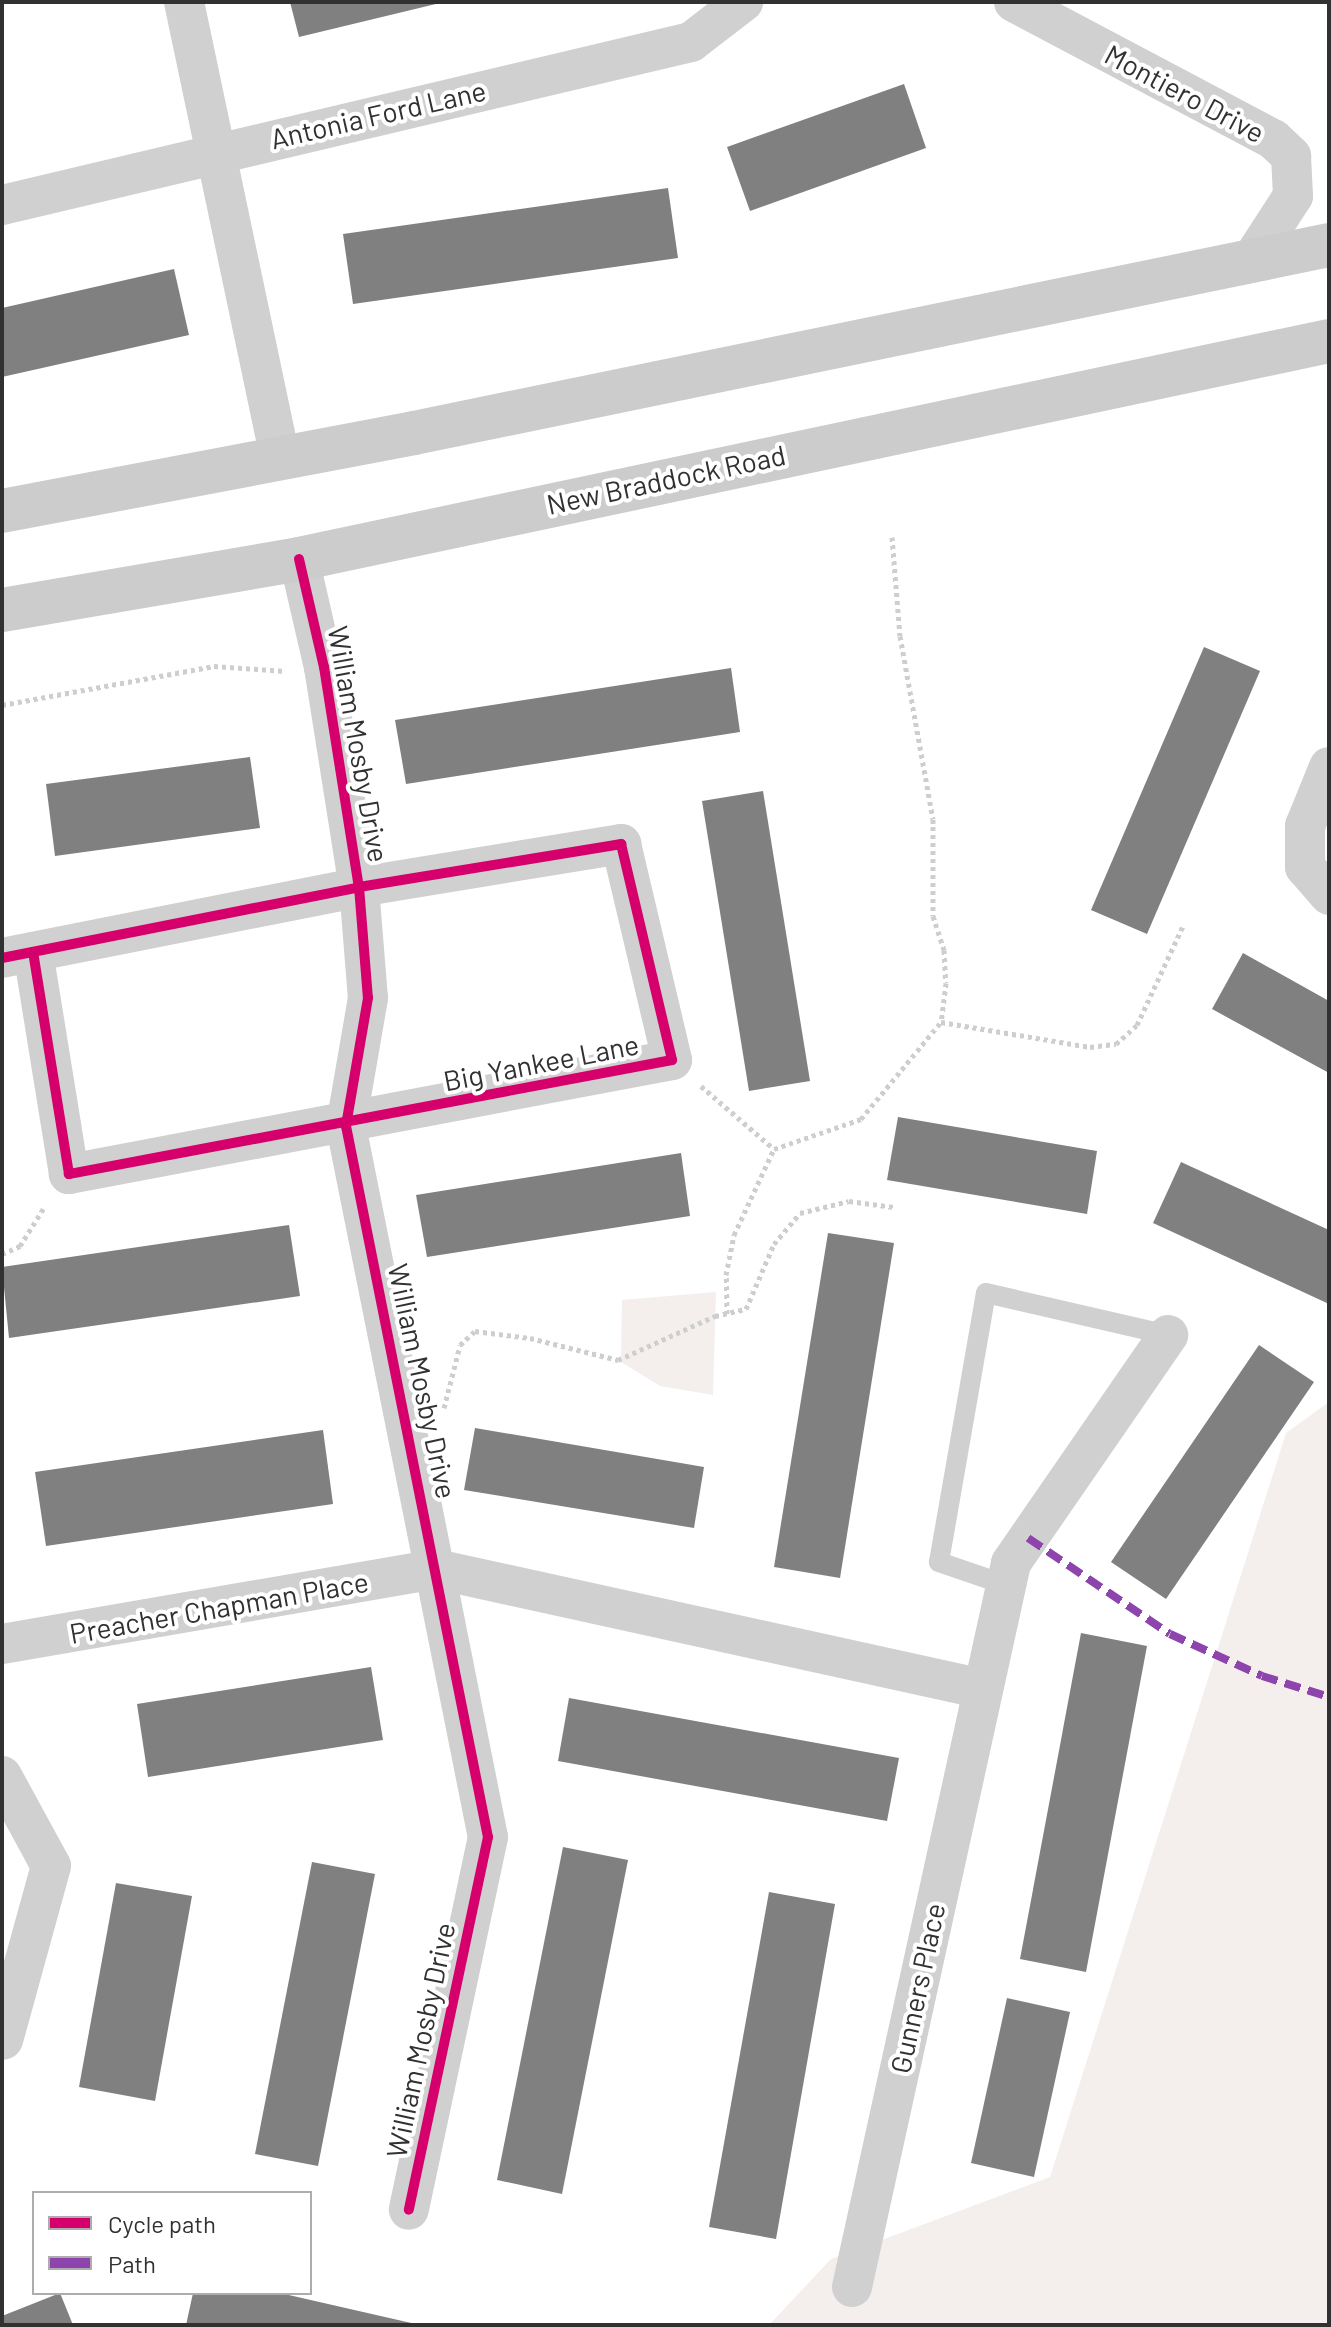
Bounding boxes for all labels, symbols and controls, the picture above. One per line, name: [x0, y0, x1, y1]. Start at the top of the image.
street label: Montiero Drive: [1099, 37, 1271, 149]
street label: Antonia Ford Lane: [267, 73, 489, 155]
street label: New Braddock Road: [544, 437, 788, 521]
street label: William Mosby Drive: [322, 623, 396, 865]
street label: Big Yankee Lane: [440, 1027, 642, 1097]
street label: William Mosby Drive: [382, 1260, 464, 1502]
street label: Preacher Chapman Place: [67, 1564, 371, 1650]
street label: Gunners Place: [883, 1900, 951, 2076]
street label: William Mosby Drive: [379, 1919, 461, 2161]
legend: [32, 2191, 312, 2295]
text: Cycle path: [108, 2209, 216, 2238]
text: Path: [108, 2249, 156, 2278]

